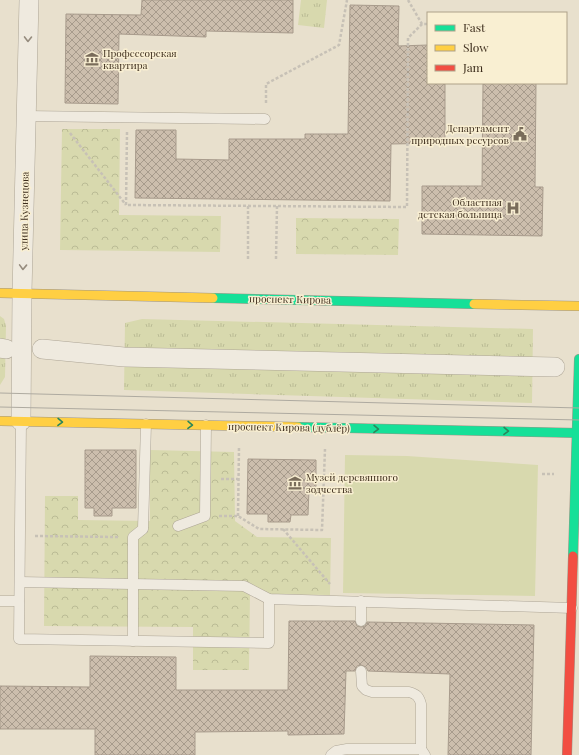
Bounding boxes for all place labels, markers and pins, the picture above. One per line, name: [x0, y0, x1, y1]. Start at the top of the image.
place label: Профессорская квартира: [103, 46, 177, 72]
museum icon: Профессорская квартира: [84, 51, 100, 67]
place label: Департамент природных ресурсов: [411, 121, 510, 147]
public building icon: Департамент природных ресурсов: [512, 126, 528, 142]
place label: Областная детская больница: [418, 195, 503, 221]
hospital icon: Областная детская больница: [505, 200, 521, 216]
place label: Музей деревянного зодчества: [306, 470, 398, 496]
museum icon: Музей деревянного зодчества: [287, 475, 303, 491]

